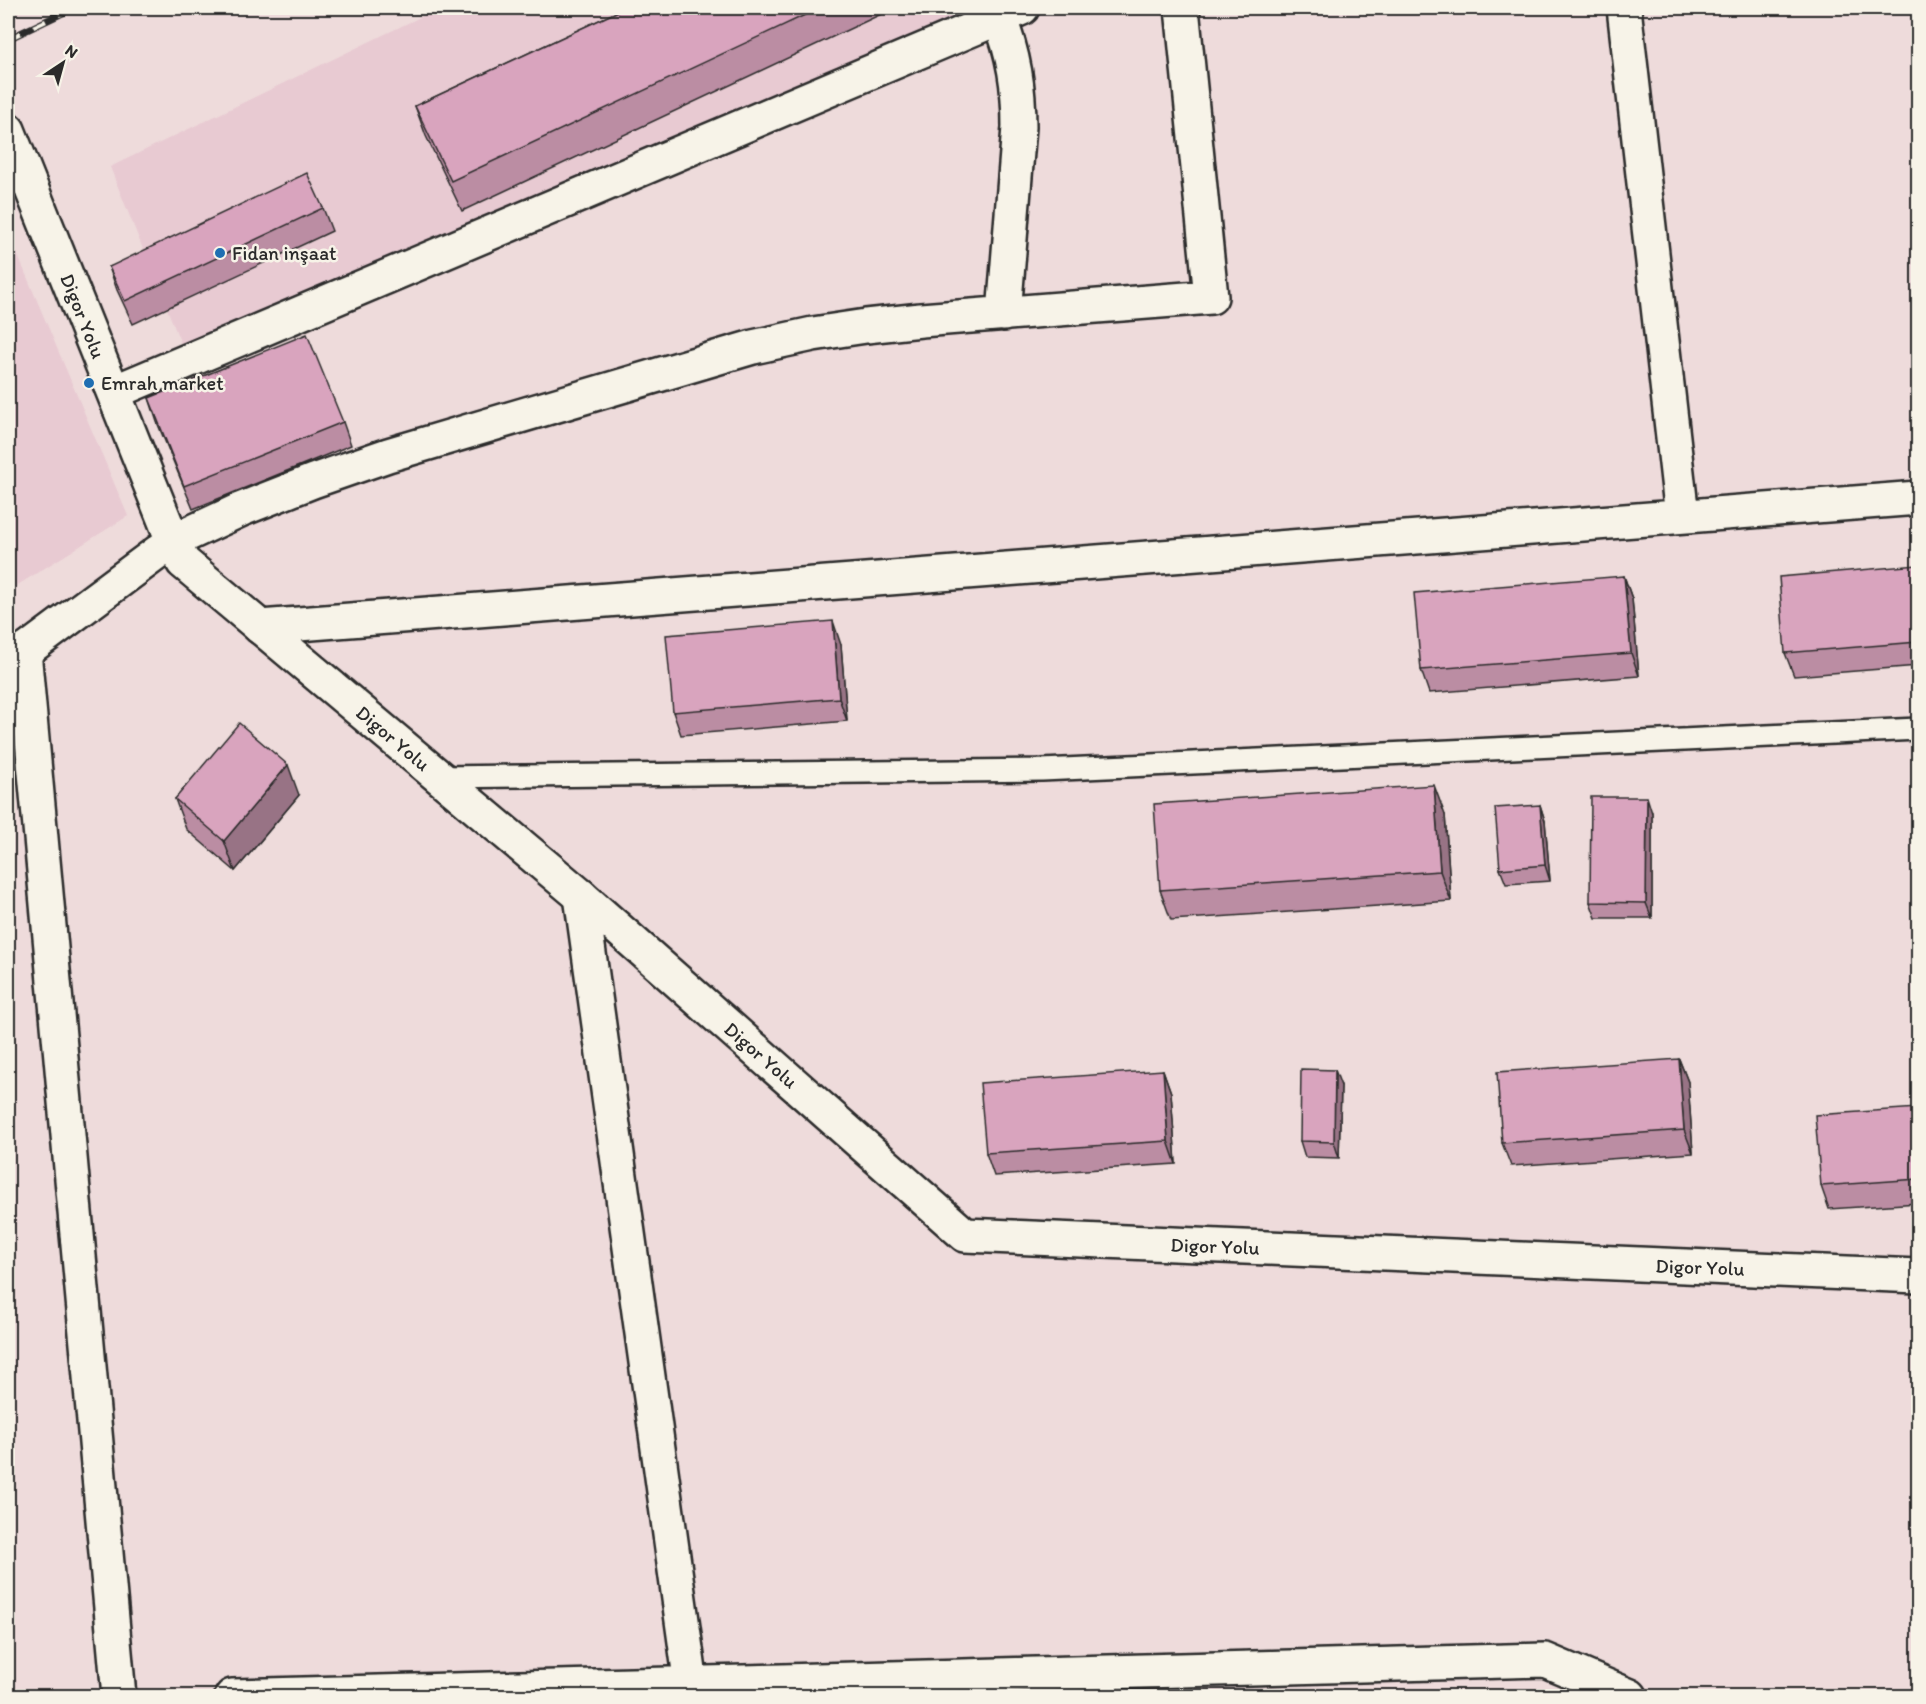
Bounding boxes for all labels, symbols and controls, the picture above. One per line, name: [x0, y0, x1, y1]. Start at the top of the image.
north arrow: [33, 33, 93, 93]
text: N: [62, 40, 81, 62]
place label: Fidan inşaat: [232, 241, 337, 265]
marker: Fidan inşaat: [213, 246, 227, 260]
street label: Digor Yolu: [55, 270, 111, 362]
place label: Emrah market: [101, 371, 224, 395]
marker: Emrah market: [82, 376, 96, 390]
street label: Digor Yolu: [351, 700, 435, 776]
street label: Digor Yolu: [720, 1017, 802, 1093]
street label: Digor Yolu: [1170, 1232, 1260, 1260]
street label: Digor Yolu: [1655, 1253, 1745, 1281]

